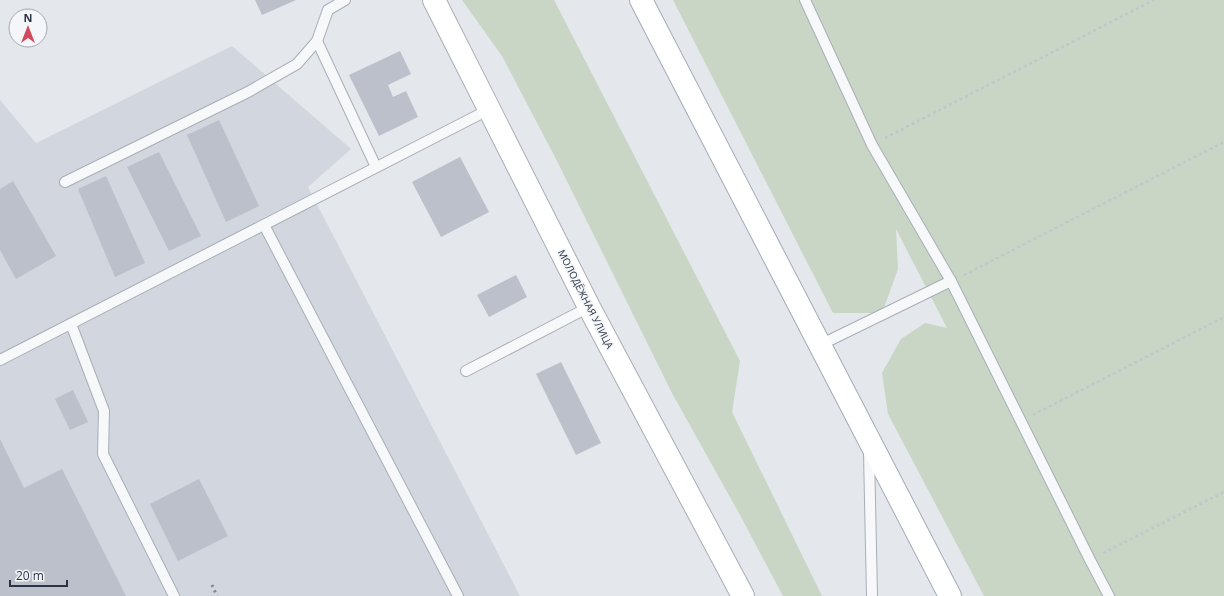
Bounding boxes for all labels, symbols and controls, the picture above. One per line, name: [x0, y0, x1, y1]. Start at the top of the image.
north arrow: [8, 8, 48, 48]
text: N: [24, 10, 32, 25]
street label: МОЛОДЁЖНАЯ УЛИЦА: [555, 247, 617, 352]
scale bar: [10, 562, 67, 588]
text: 20 m: [16, 567, 44, 584]

